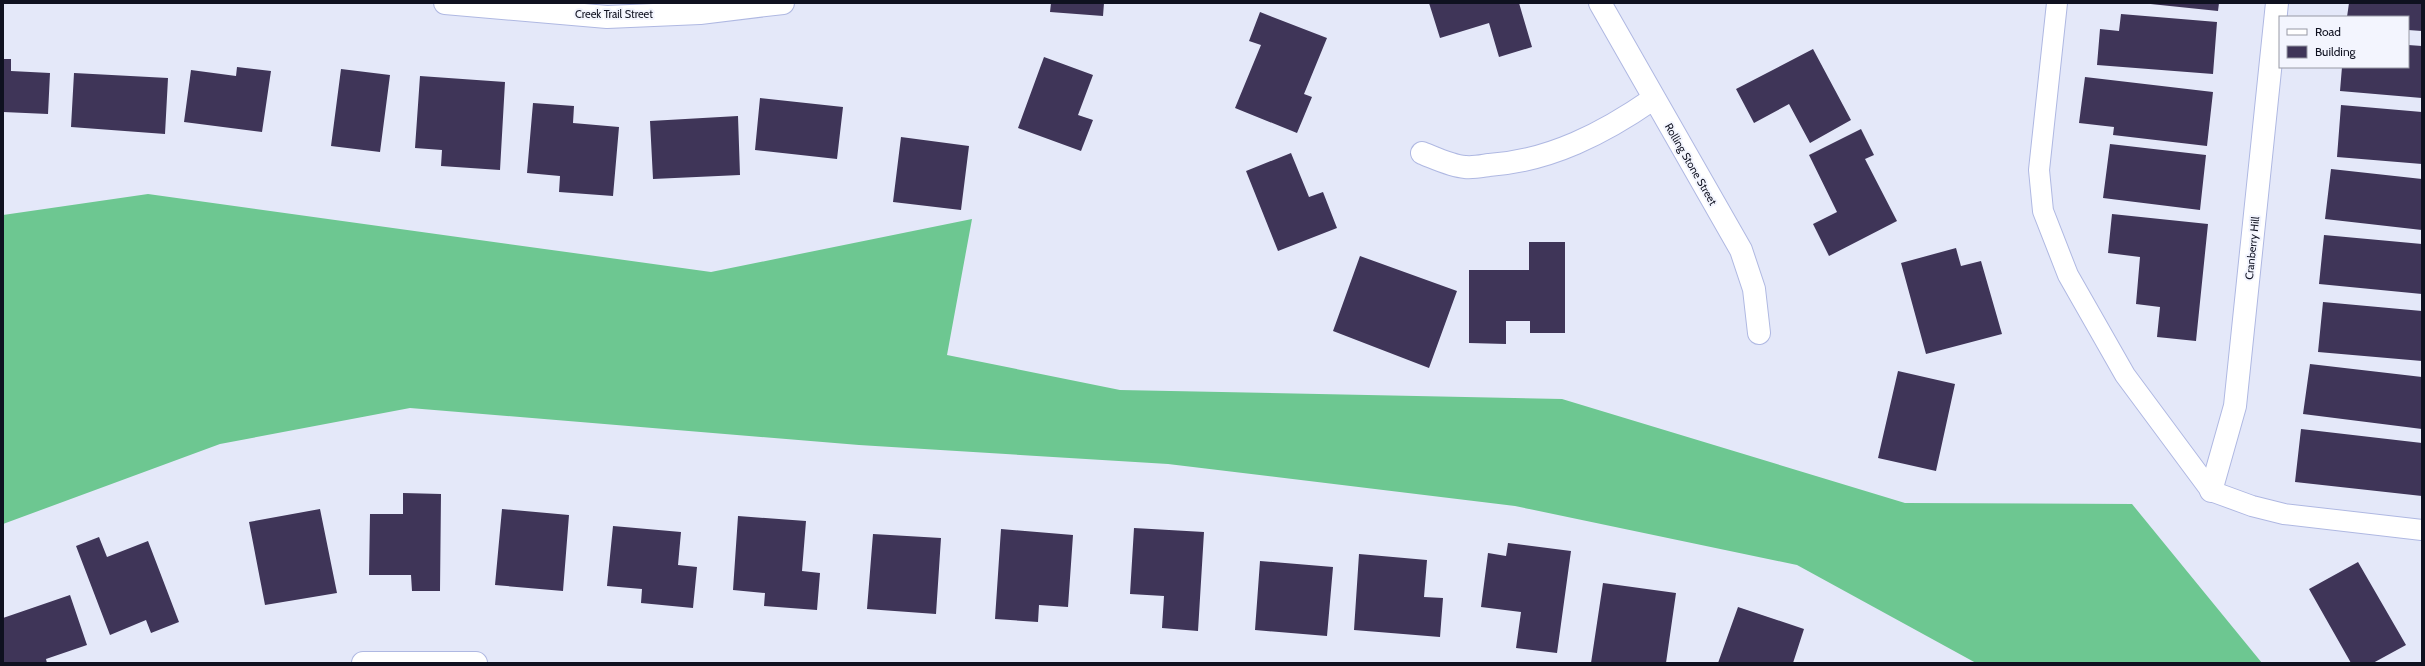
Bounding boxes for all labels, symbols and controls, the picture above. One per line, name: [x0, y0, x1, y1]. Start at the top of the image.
street label: Creek Trail Street: [575, 7, 653, 21]
legend: [2279, 16, 2409, 68]
text: Road: [2315, 24, 2341, 39]
text: Building: [2315, 44, 2357, 59]
street label: Rolling Stone Street: [1662, 120, 1720, 208]
street label: Cranberry Hill: [2242, 215, 2262, 280]

